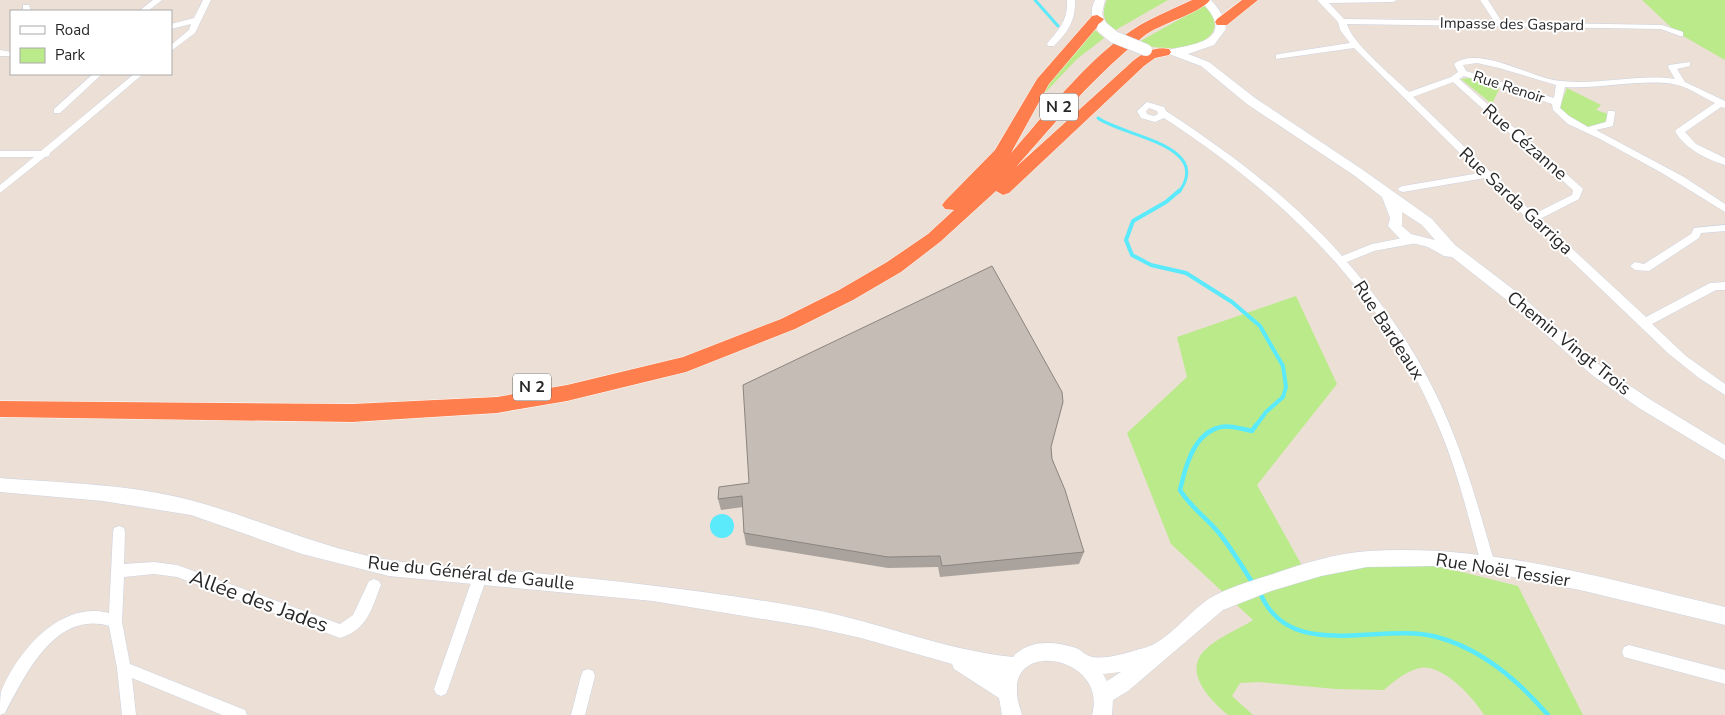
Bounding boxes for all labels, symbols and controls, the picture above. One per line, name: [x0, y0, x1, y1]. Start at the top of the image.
legend: [10, 10, 172, 75]
street label: Impasse des Gaspard: [1440, 13, 1584, 35]
text: Road: [55, 20, 90, 40]
text: Park: [55, 45, 85, 65]
street label: Rue Renoir: [1471, 66, 1548, 108]
road number: N 2: [1040, 94, 1078, 120]
street label: Rue Cézanne: [1477, 98, 1573, 186]
street label: Rue Sarda Garriga: [1454, 142, 1578, 260]
street label: Rue Bardeaux: [1348, 276, 1430, 385]
street label: Chemin Vingt Trois: [1502, 285, 1636, 401]
road number: N 2: [513, 374, 551, 401]
street label: Rue Noël Tessier: [1434, 548, 1572, 593]
street label: Rue du Général de Gaulle: [367, 550, 575, 596]
street label: Allée des Jades: [186, 563, 332, 639]

